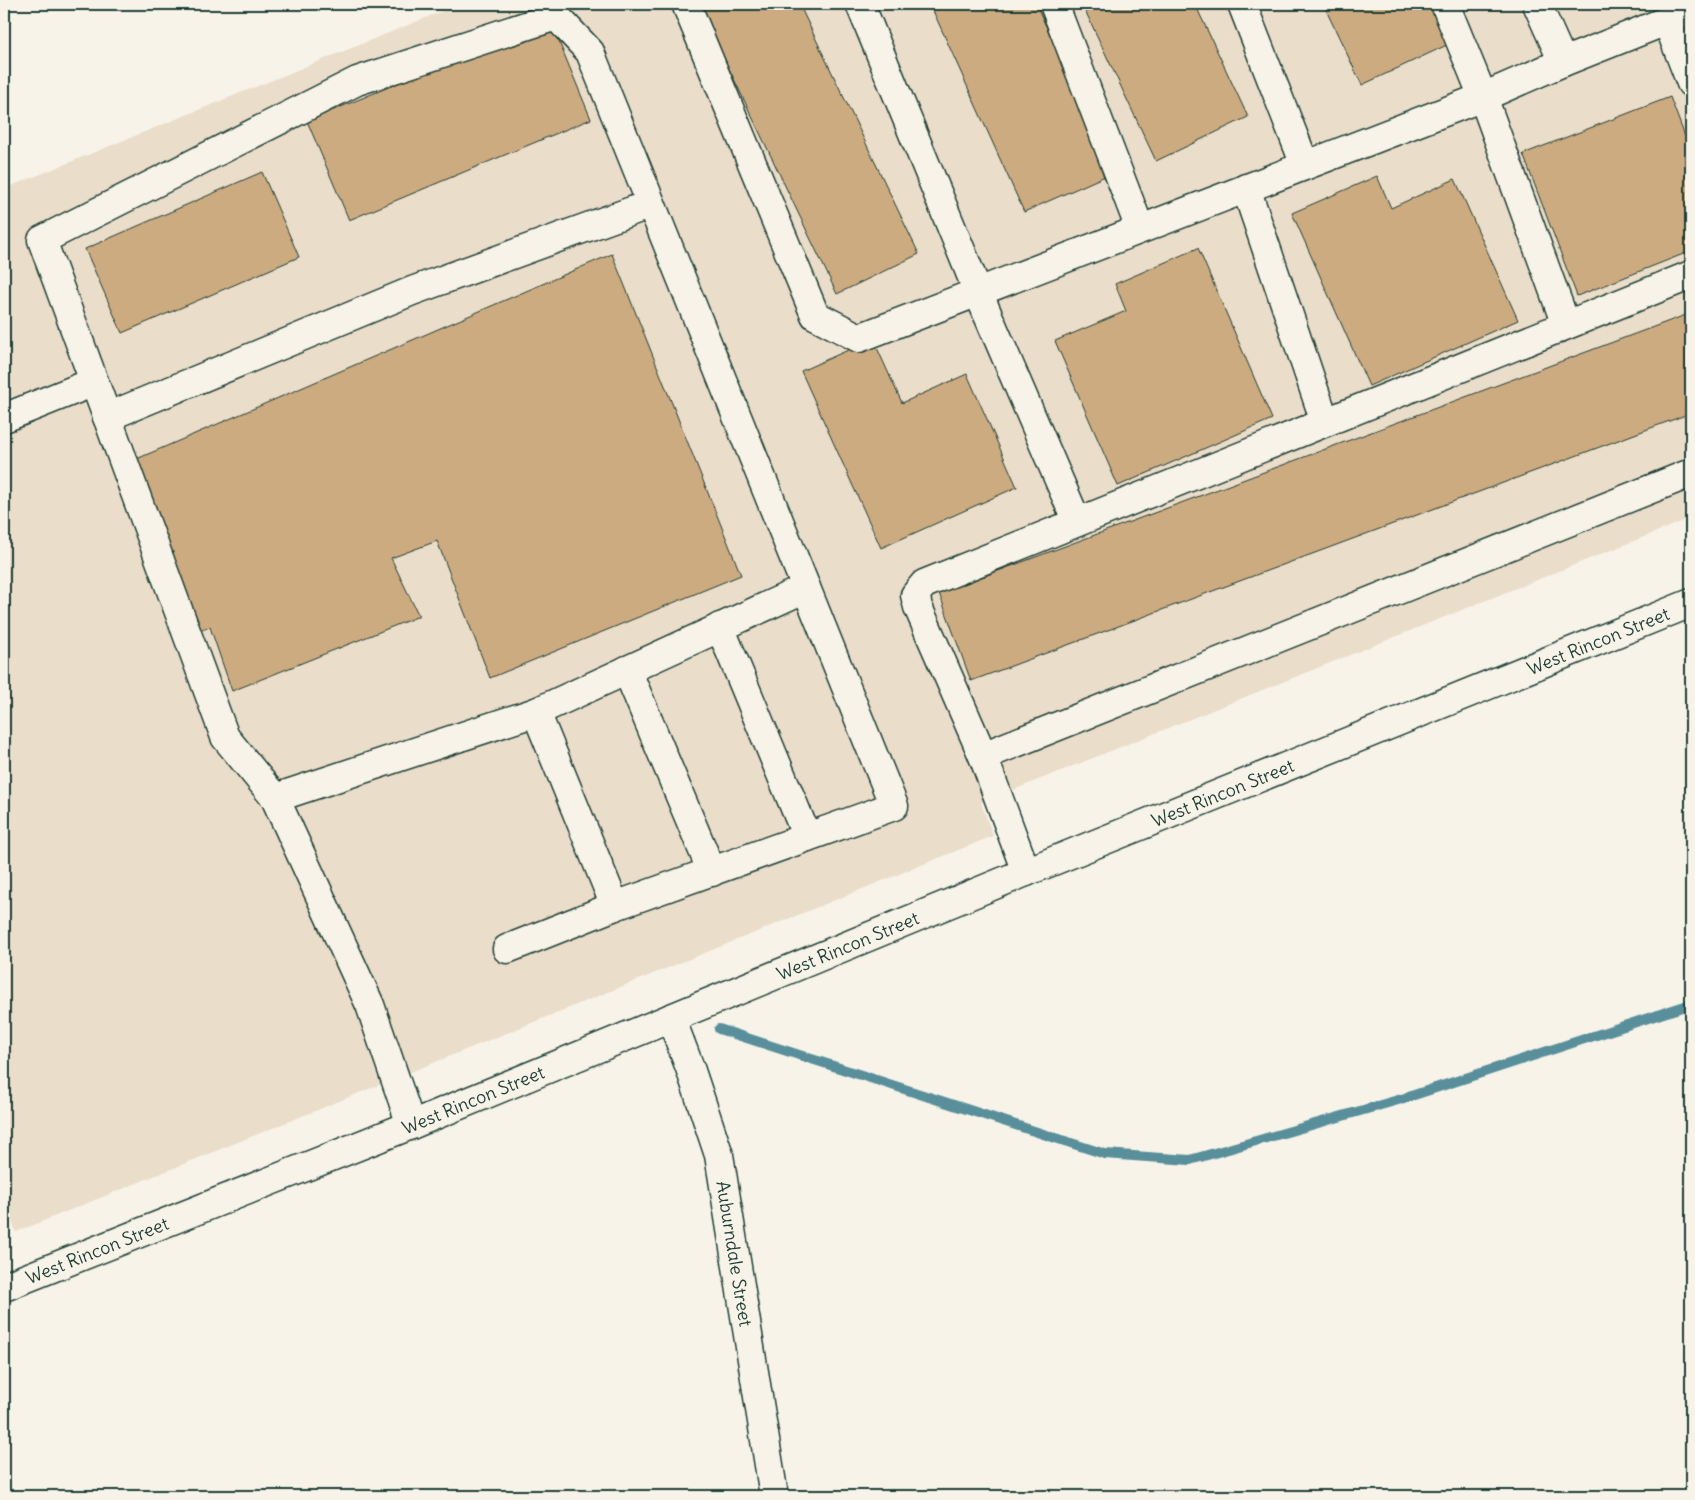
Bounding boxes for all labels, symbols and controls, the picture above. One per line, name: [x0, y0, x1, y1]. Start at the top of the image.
street label: West Rincon Street: [1523, 602, 1673, 680]
street label: West Rincon Street: [1148, 753, 1297, 832]
street label: West Rincon Street: [773, 906, 922, 985]
street label: West Rincon Street: [398, 1060, 548, 1139]
street label: Auburndale Street: [712, 1179, 758, 1328]
street label: West Rincon Street: [22, 1211, 172, 1289]

